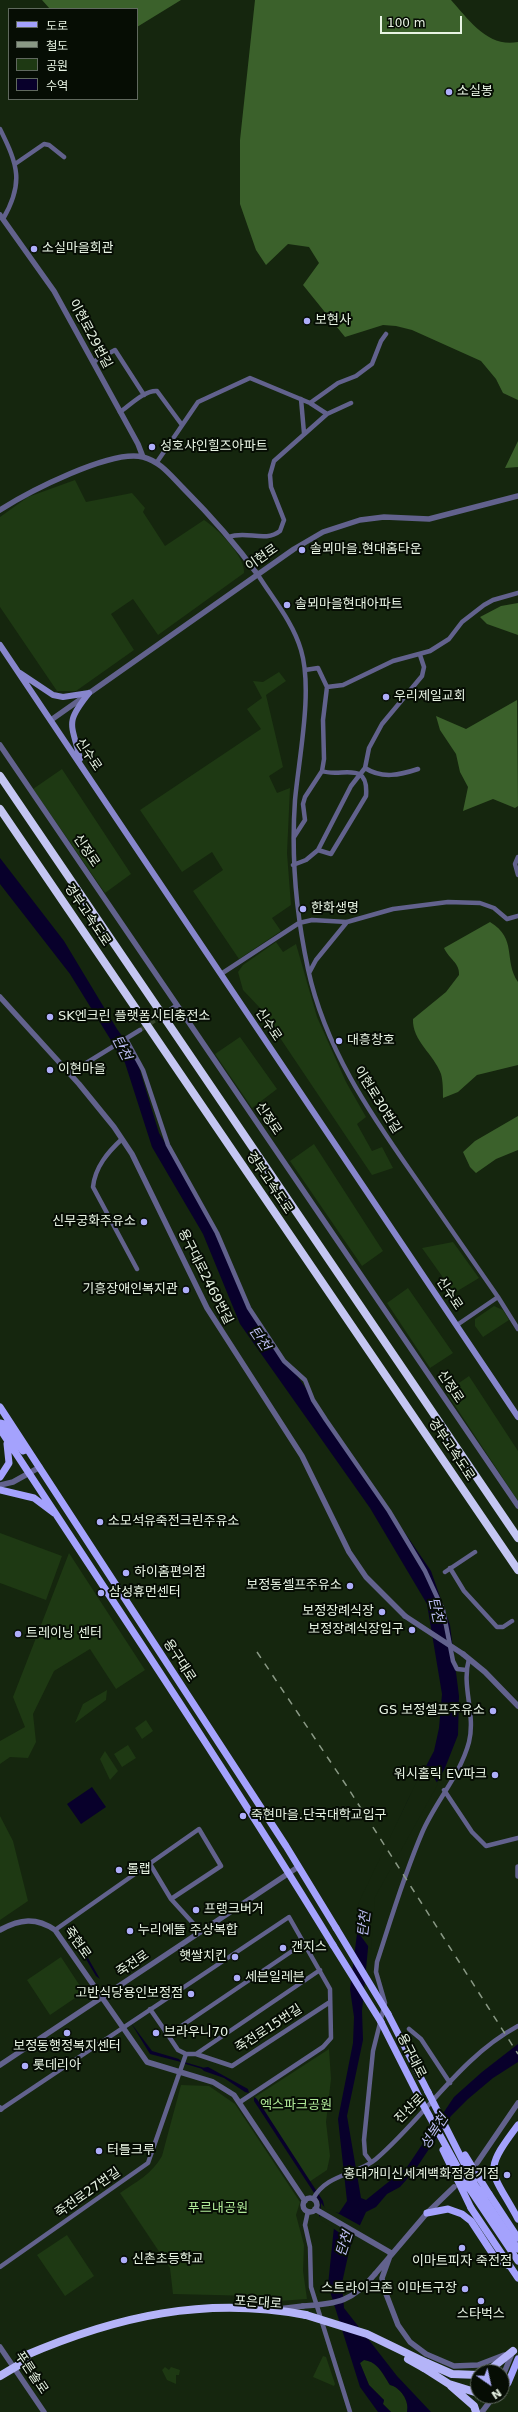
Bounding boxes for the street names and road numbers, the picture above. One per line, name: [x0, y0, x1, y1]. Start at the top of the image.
street label: 이현로29번길: [65, 297, 115, 371]
street label: 이현로: [243, 541, 281, 575]
street label: 신수로: [72, 736, 104, 774]
street label: 신정로: [70, 832, 102, 870]
street label: 경부고속도로: [60, 881, 114, 949]
street label: 신수로: [252, 1006, 284, 1044]
street label: 이현로30번길: [350, 1063, 404, 1137]
street label: 신정로: [252, 1100, 284, 1138]
street label: 경부고속도로: [242, 1149, 296, 1217]
street label: 용구대로2469번길: [174, 1227, 236, 1327]
street label: 신수로: [433, 1275, 465, 1313]
street label: 신정로: [434, 1368, 466, 1406]
street label: 경부고속도로: [424, 1416, 478, 1484]
street label: 용구대로: [159, 1637, 199, 1685]
street label: 죽현로: [60, 1924, 94, 1962]
street label: 죽전로: [114, 1948, 152, 1980]
street label: 죽전로15번길: [233, 2002, 305, 2056]
street label: 용구대로: [393, 2031, 429, 2081]
street label: 진산로: [392, 2091, 428, 2127]
street label: 죽전로27번길: [52, 2165, 124, 2221]
street label: 포은대로: [234, 2294, 282, 2312]
street label: 푸른솔로: [11, 2349, 51, 2397]

